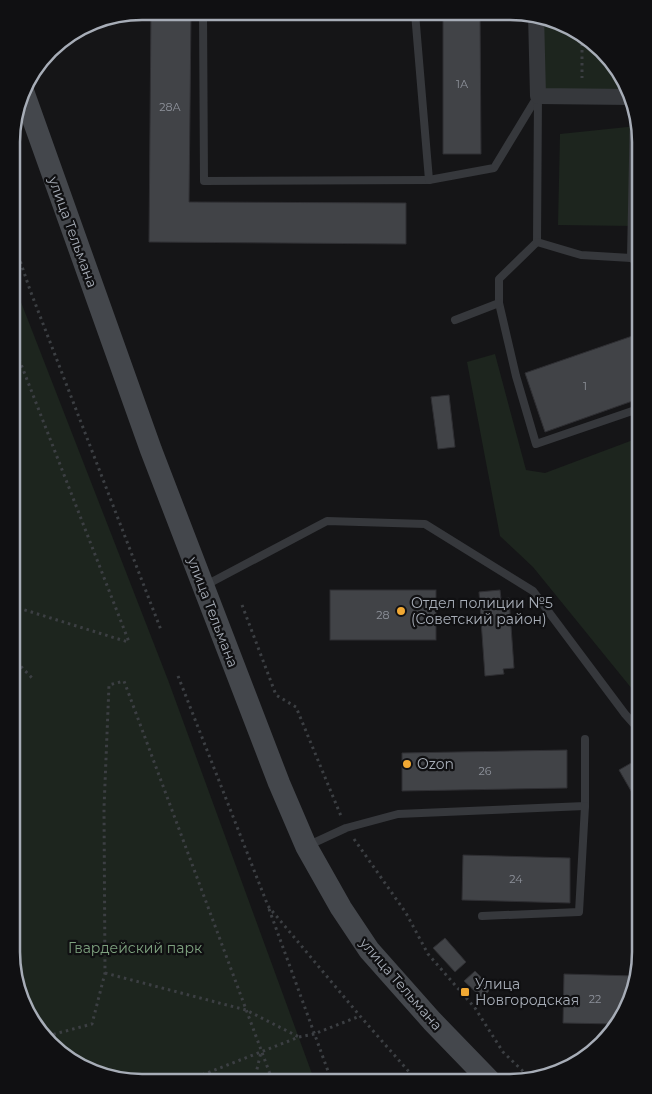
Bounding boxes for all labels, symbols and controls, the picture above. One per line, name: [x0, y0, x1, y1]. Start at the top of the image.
house number: 1А: [456, 77, 469, 91]
house number: 28А: [159, 100, 182, 114]
street label: улица Тельмана: [44, 173, 101, 290]
house number: 1: [583, 379, 587, 393]
street label: улица Тельмана: [183, 553, 242, 670]
place label: Отдел полиции №5 (Советский район): [411, 594, 553, 628]
marker: Отдел полиции №5 (Советский район): [395, 605, 407, 617]
house number: 28: [376, 608, 390, 622]
place label: Ozon: [417, 755, 454, 773]
marker: Ozon: [401, 758, 413, 770]
house number: 26: [479, 764, 492, 778]
house number: 24: [509, 872, 523, 886]
street label: улица Тельмана: [355, 933, 446, 1034]
park label: Гвардейский парк: [68, 939, 202, 957]
place label: Улица Новгородская: [475, 975, 579, 1009]
marker: Улица Новгородская: [459, 986, 471, 998]
house number: 22: [589, 992, 601, 1006]

